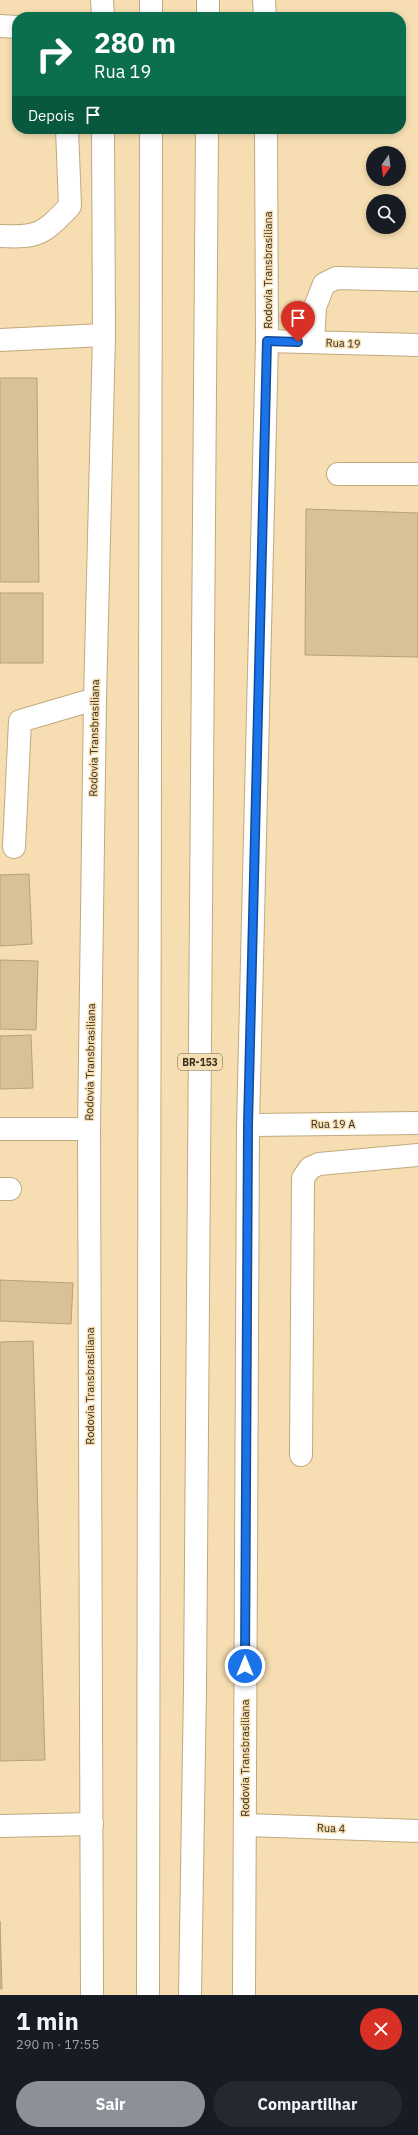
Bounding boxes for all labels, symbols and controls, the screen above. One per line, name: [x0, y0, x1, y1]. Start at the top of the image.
text: 280 m: [94, 24, 176, 61]
icon: right: [28, 28, 80, 80]
text: Rua 19: [94, 60, 151, 83]
icon: arrive: [82, 104, 104, 126]
text: Depois: [28, 106, 74, 125]
north arrow: [366, 146, 406, 186]
map controls: [366, 146, 406, 234]
button: search: [366, 194, 406, 234]
street label: Rodovia Transbrasiliana: [261, 211, 275, 329]
pin: [281, 301, 315, 342]
icon: arrive: [287, 307, 309, 329]
street label: Rua 19: [325, 335, 361, 351]
street label: Rodovia Transbrasiliana: [86, 679, 102, 797]
street label: Rodovia Transbrasiliana: [82, 1003, 98, 1121]
road number: BR-153: [178, 1054, 222, 1070]
street label: Rua 19 A: [311, 1117, 355, 1131]
street label: Rodovia Transbrasiliana: [83, 1327, 97, 1445]
position arrow: [224, 1645, 266, 1687]
street label: Rodovia Transbrasiliana: [238, 1699, 252, 1817]
street label: Rua 4: [317, 1821, 346, 1836]
text: 1 min: [16, 2005, 79, 2037]
button: close: [360, 2008, 402, 2050]
text: 290 m · 17:55: [16, 2036, 99, 2053]
button: Sair: [16, 2081, 205, 2127]
button: Compartilhar: [213, 2081, 402, 2127]

